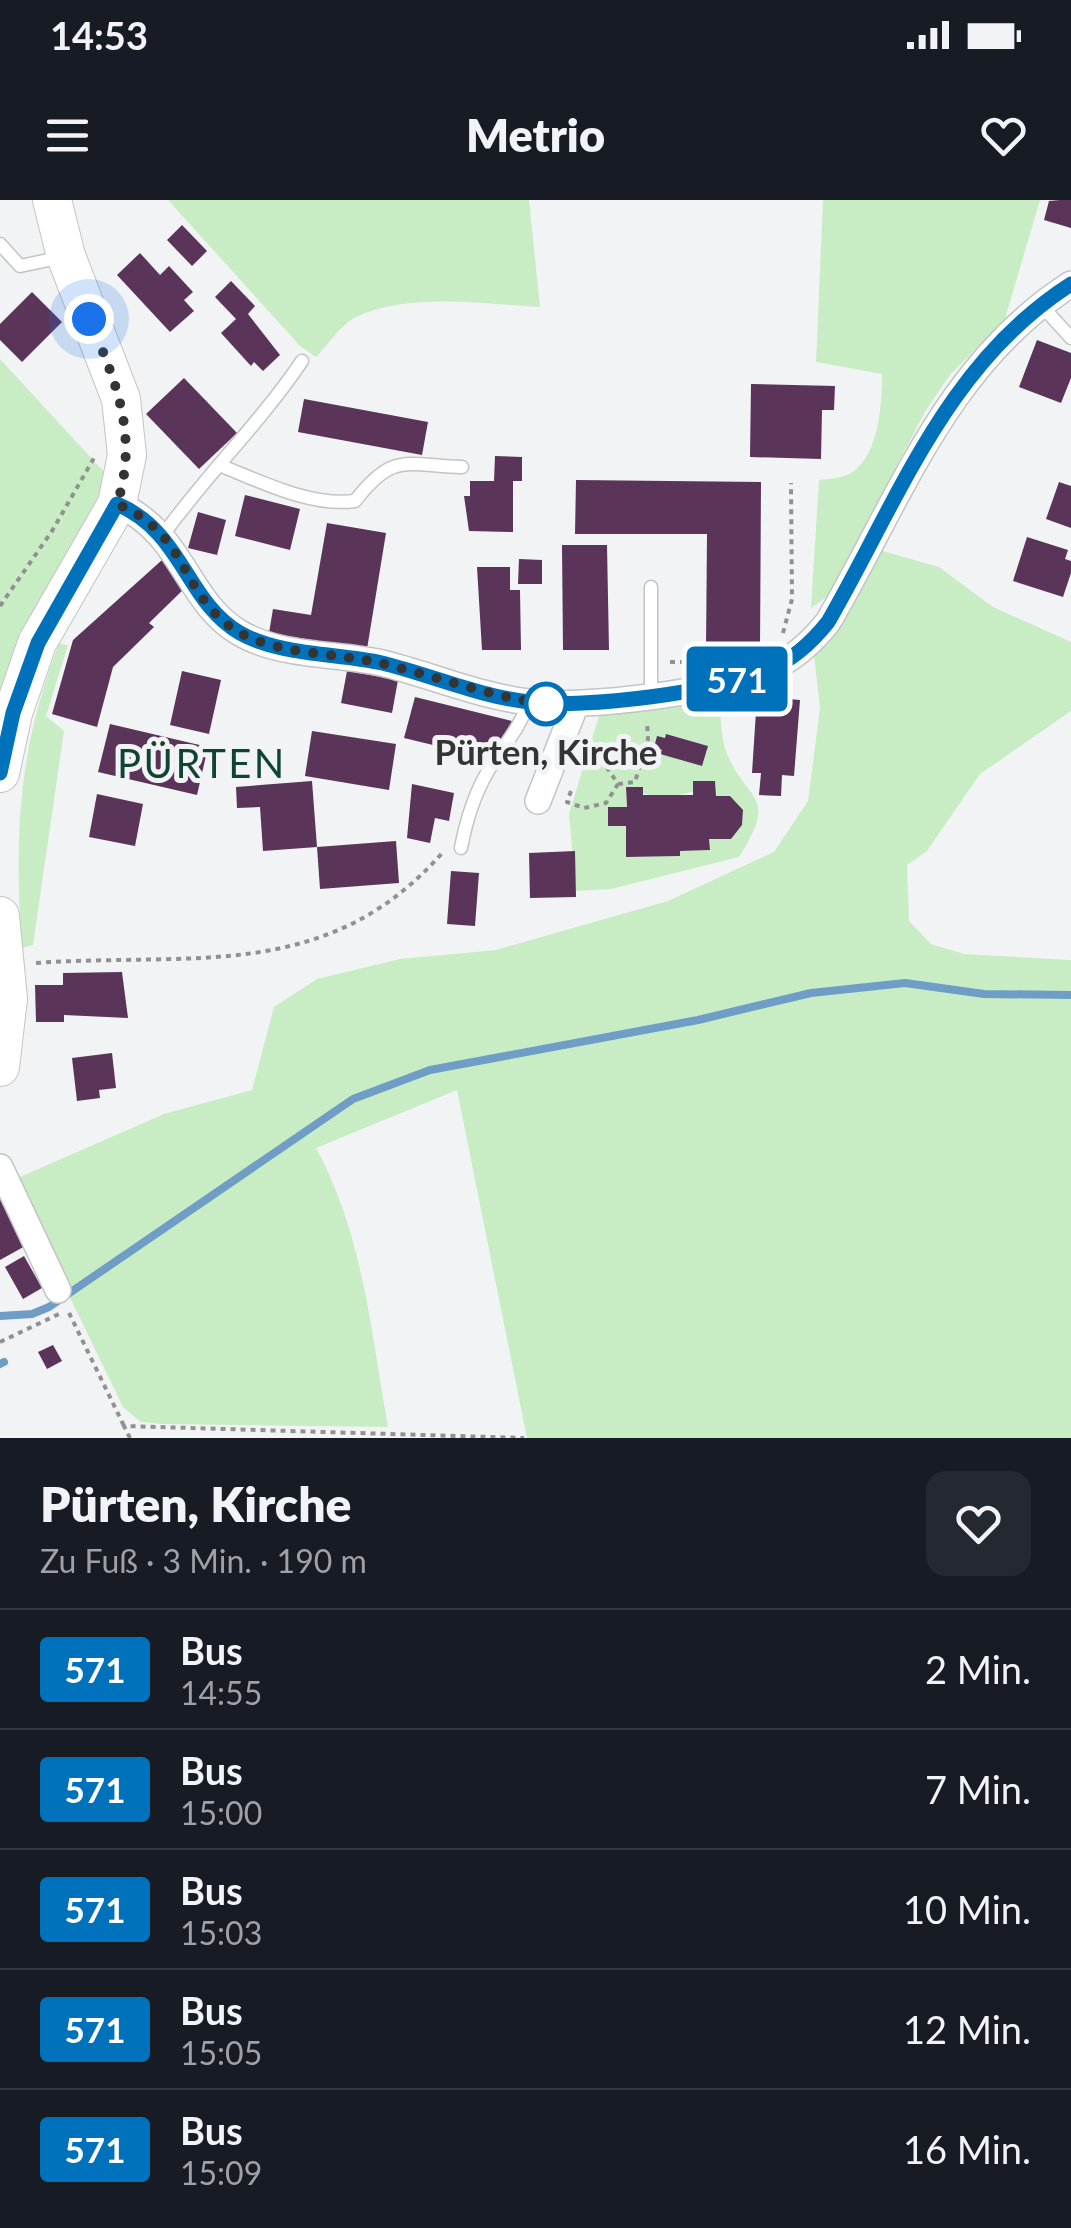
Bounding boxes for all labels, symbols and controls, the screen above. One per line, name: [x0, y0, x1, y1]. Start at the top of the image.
text: 14:53: [50, 12, 148, 58]
icon: menu: [40, 108, 95, 163]
text: Metrio: [466, 108, 605, 162]
icon: heart: [976, 108, 1031, 163]
your location: [64, 294, 114, 344]
line badge: 571: [680, 646, 794, 712]
text: 571: [707, 658, 767, 700]
marker: Pürten, Kirche: [525, 683, 567, 725]
place label: Pürten, Kirche: [434, 730, 658, 772]
district label: PÜRTEN: [117, 739, 287, 787]
button: heart: [926, 1471, 1031, 1576]
text: Pürten, Kirche: [40, 1475, 351, 1532]
text: Zu Fuß · 3 Min. · 190 m: [40, 1541, 367, 1580]
text: Bus: [180, 1627, 243, 1673]
text: 2 Min.: [925, 1646, 1031, 1692]
text: 571: [65, 1648, 125, 1690]
text: 14:55: [180, 1673, 262, 1712]
text: Bus: [180, 1747, 243, 1793]
text: 7 Min.: [925, 1766, 1031, 1812]
text: 571: [65, 1768, 125, 1810]
text: 15:00: [180, 1793, 262, 1832]
text: Bus: [180, 1867, 243, 1913]
text: 10 Min.: [903, 1886, 1031, 1932]
text: 571: [65, 1888, 125, 1930]
text: 15:03: [180, 1913, 262, 1952]
text: Bus: [180, 1987, 243, 2033]
text: 12 Min.: [903, 2006, 1031, 2052]
text: 571: [65, 2008, 125, 2050]
text: 15:05: [180, 2033, 262, 2072]
text: Bus: [180, 2107, 243, 2153]
text: 16 Min.: [903, 2126, 1031, 2172]
text: 571: [65, 2128, 125, 2170]
text: 15:09: [180, 2153, 262, 2192]

